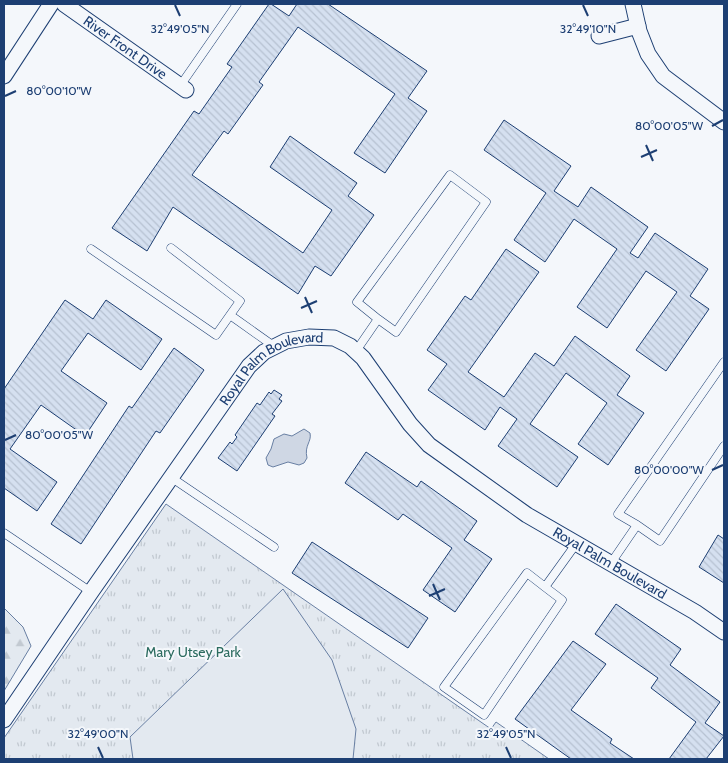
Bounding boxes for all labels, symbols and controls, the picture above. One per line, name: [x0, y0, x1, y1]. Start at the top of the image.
street label: River Front Drive: [80, 11, 171, 83]
text: 32°49'05"N: [151, 21, 209, 36]
text: 32°49'10"N: [560, 21, 616, 36]
text: 80°00'10"W: [26, 83, 92, 98]
text: 80°00'05"W: [635, 118, 704, 133]
street label: Royal Palm Boulevard: [215, 328, 324, 409]
text: 80°00'05"W: [25, 427, 94, 442]
text: 80°00'00"W: [634, 462, 705, 477]
street label: Royal Palm Boulevard: [550, 523, 670, 603]
park label: Mary Utsey Park: [145, 643, 242, 661]
text: 32°49'00"N: [68, 726, 128, 741]
text: 32°49'05"N: [477, 726, 535, 741]

